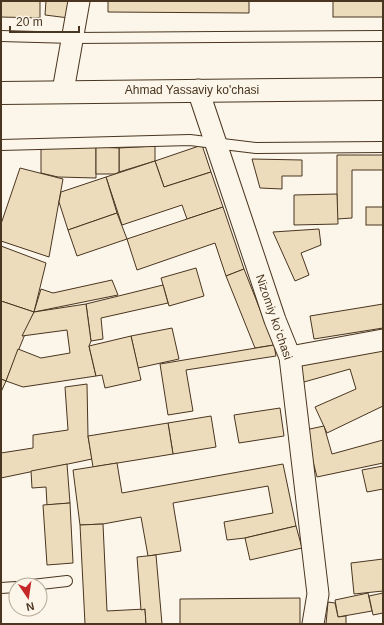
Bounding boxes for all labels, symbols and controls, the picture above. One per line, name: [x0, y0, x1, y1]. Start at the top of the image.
scale bar: [10, 8, 79, 34]
text: 20 m: [16, 15, 43, 29]
street label: Ahmad Yassaviy ko'chasi: [125, 83, 259, 97]
street label: Nizomiy koʻchasi: [253, 272, 295, 362]
north arrow: [8, 577, 48, 617]
text: N: [25, 600, 35, 613]

